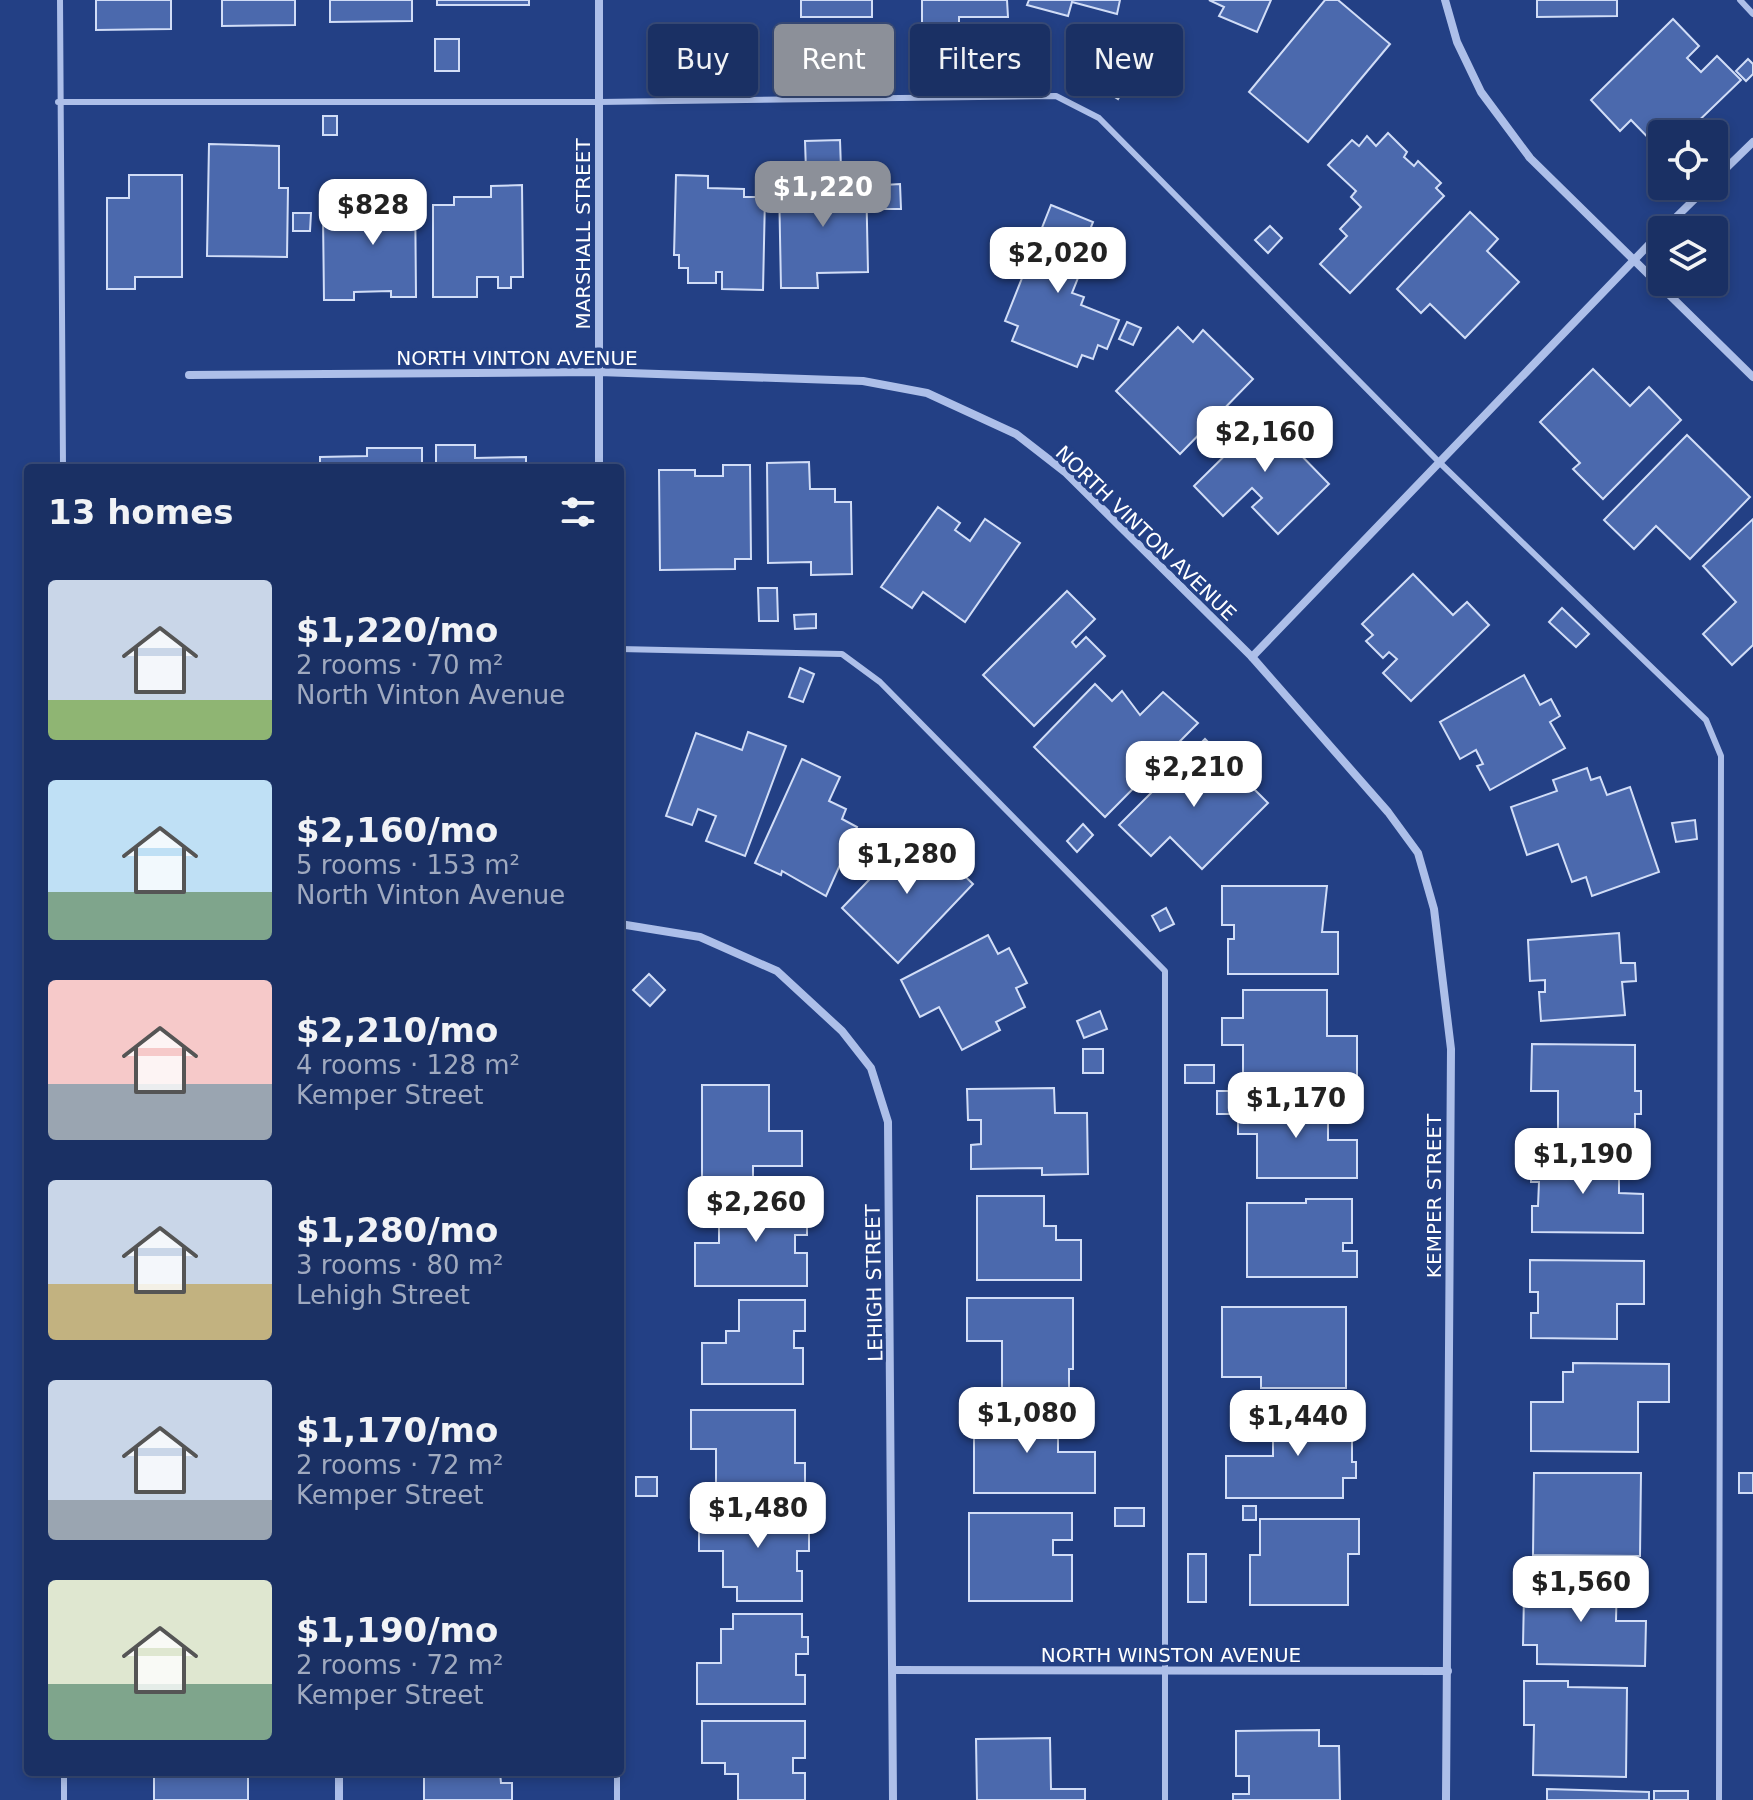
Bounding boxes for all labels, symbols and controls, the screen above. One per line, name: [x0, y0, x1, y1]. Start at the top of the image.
chip: Buy: [648, 24, 758, 96]
chip: Rent: [774, 24, 894, 96]
chip: Filters: [910, 24, 1050, 96]
chip: New: [1066, 24, 1183, 96]
map controls: [1648, 120, 1728, 296]
button: locate: [1648, 120, 1728, 200]
street label: MARSHALL STREET: [571, 138, 595, 330]
pin: $1,220: [758, 161, 888, 229]
text: $1,220: [773, 172, 873, 202]
pin: $828: [326, 179, 420, 247]
text: $828: [337, 190, 409, 220]
button: layers: [1648, 216, 1728, 296]
pin: $2,020: [993, 227, 1123, 295]
text: $2,020: [1008, 238, 1108, 268]
street label: NORTH VINTON AVENUE: [396, 346, 638, 370]
pin: $2,160: [1200, 406, 1330, 474]
text: $2,160: [1215, 417, 1315, 447]
street label: NORTH VINTON AVENUE: [1051, 440, 1241, 626]
icon: filters: [556, 490, 600, 534]
text: 13 homes: [48, 492, 233, 532]
text: $1,220/mo: [296, 610, 498, 650]
icon: home: [112, 612, 208, 708]
text: 2 rooms · 70 m²: [296, 650, 504, 680]
text: North Vinton Avenue: [296, 680, 565, 710]
pin: $2,210: [1129, 741, 1259, 809]
text: $2,210: [1144, 752, 1244, 782]
text: $2,160/mo: [296, 810, 498, 850]
icon: home: [112, 812, 208, 908]
pin: $1,280: [842, 828, 972, 896]
text: $1,280: [857, 839, 957, 869]
text: 5 rooms · 153 m²: [296, 850, 520, 880]
text: North Vinton Avenue: [296, 880, 565, 910]
text: $2,210/mo: [296, 1010, 498, 1050]
icon: home: [112, 1012, 208, 1108]
text: 4 rooms · 128 m²: [296, 1050, 520, 1080]
pin: $1,170: [1231, 1072, 1361, 1140]
text: Kemper Street: [296, 1080, 484, 1110]
text: $1,170: [1246, 1083, 1346, 1113]
street label: KEMPER STREET: [1422, 1113, 1446, 1278]
pin: $1,190: [1518, 1128, 1648, 1196]
text: $1,190: [1533, 1139, 1633, 1169]
pin: $2,260: [691, 1176, 821, 1244]
text: $2,260: [706, 1187, 806, 1217]
street label: LEHIGH STREET: [861, 1203, 887, 1362]
text: $1,280/mo: [296, 1210, 498, 1250]
icon: home: [112, 1212, 208, 1308]
text: 3 rooms · 80 m²: [296, 1250, 504, 1280]
text: Lehigh Street: [296, 1280, 470, 1310]
pin: $1,080: [962, 1387, 1092, 1455]
pin: $1,440: [1233, 1390, 1363, 1458]
text: $1,080: [977, 1398, 1077, 1428]
text: $1,440: [1248, 1401, 1348, 1431]
text: $1,170/mo: [296, 1410, 498, 1450]
icon: home: [112, 1412, 208, 1508]
text: 2 rooms · 72 m²: [296, 1450, 504, 1480]
text: Kemper Street: [296, 1480, 484, 1510]
pin: $1,480: [693, 1482, 823, 1550]
text: $1,480: [708, 1493, 808, 1523]
pin: $1,560: [1516, 1556, 1646, 1624]
text: $1,560: [1531, 1567, 1631, 1597]
text: $1,190/mo: [296, 1610, 498, 1650]
icon: home: [112, 1612, 208, 1708]
street label: NORTH WINSTON AVENUE: [1041, 1643, 1301, 1667]
text: 2 rooms · 72 m²: [296, 1650, 504, 1680]
text: Kemper Street: [296, 1680, 484, 1710]

